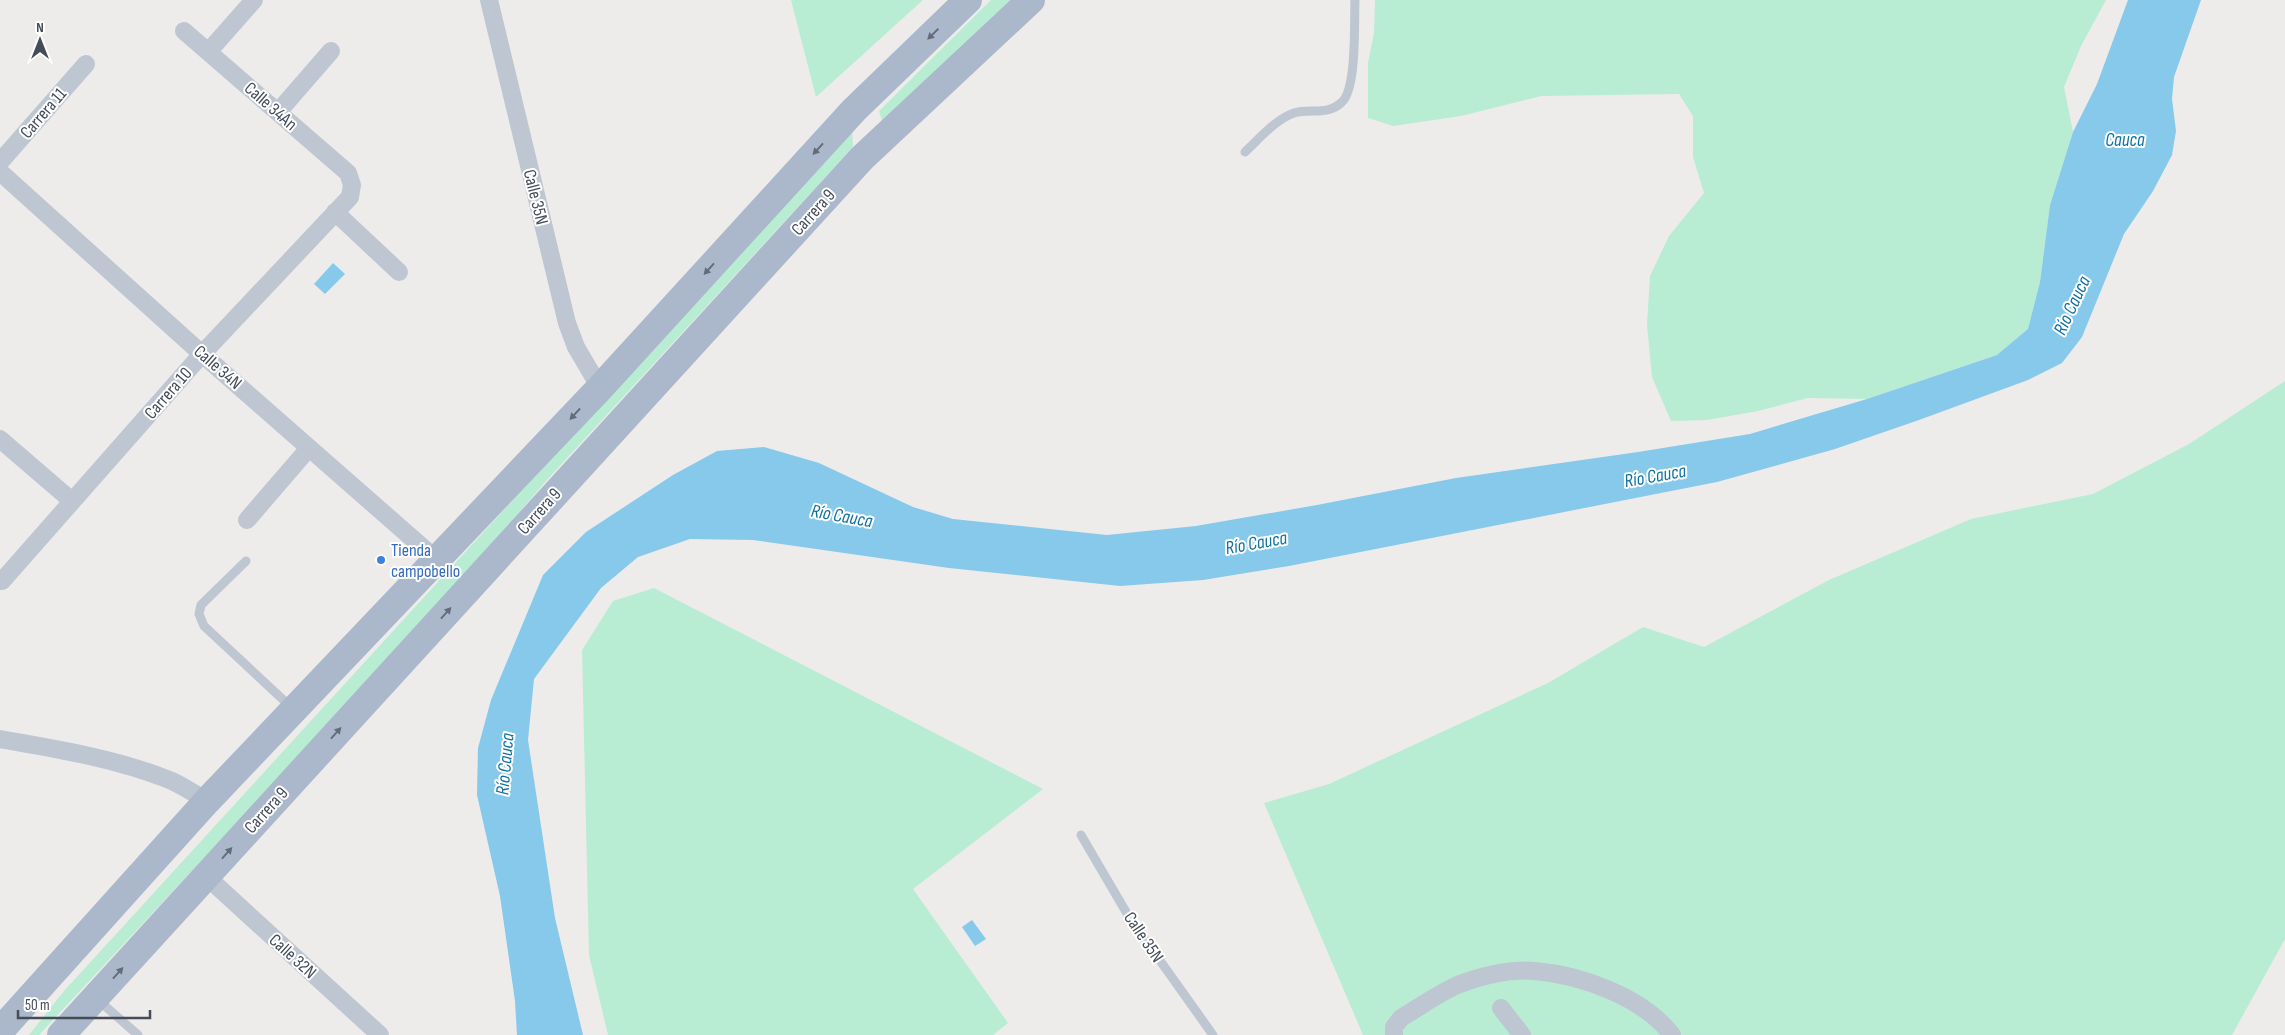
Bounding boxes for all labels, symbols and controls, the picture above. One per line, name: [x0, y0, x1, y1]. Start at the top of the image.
north arrow: [15, 15, 65, 65]
text: N: [36, 19, 44, 36]
one-way arrow: [927, 28, 939, 40]
street label: Calle 34An: [240, 78, 301, 135]
street label: Carrera 11: [16, 83, 71, 143]
water label: Cauca: [2105, 129, 2145, 152]
one-way arrow: [813, 142, 824, 155]
street label: Calle 35N: [519, 167, 552, 227]
street label: Carrera 9: [787, 185, 840, 240]
one-way arrow: [703, 262, 715, 274]
water label: Río Cauca: [2049, 272, 2096, 339]
street label: Calle 34N: [189, 341, 246, 394]
street label: Carrera 10: [140, 363, 197, 423]
one-way arrow: [569, 408, 581, 420]
water label: Río Cauca: [1623, 460, 1688, 493]
street label: Carrera 9: [513, 484, 566, 539]
water label: Río Cauca: [809, 500, 875, 533]
water label: Río Cauca: [1224, 527, 1289, 560]
place label: Tienda campobello: [391, 540, 460, 582]
marker: Tienda campobello: [375, 554, 387, 566]
one-way arrow: [440, 607, 452, 619]
one-way arrow: [331, 726, 342, 739]
water label: Río Cauca: [491, 732, 520, 796]
street label: Carrera 9: [240, 783, 293, 838]
one-way arrow: [221, 848, 233, 860]
street label: Calle 35N: [1119, 908, 1168, 966]
street label: Calle 32N: [265, 930, 321, 983]
one-way arrow: [112, 967, 123, 980]
scale bar: [18, 988, 150, 1020]
text: 50 m: [25, 996, 50, 1015]

